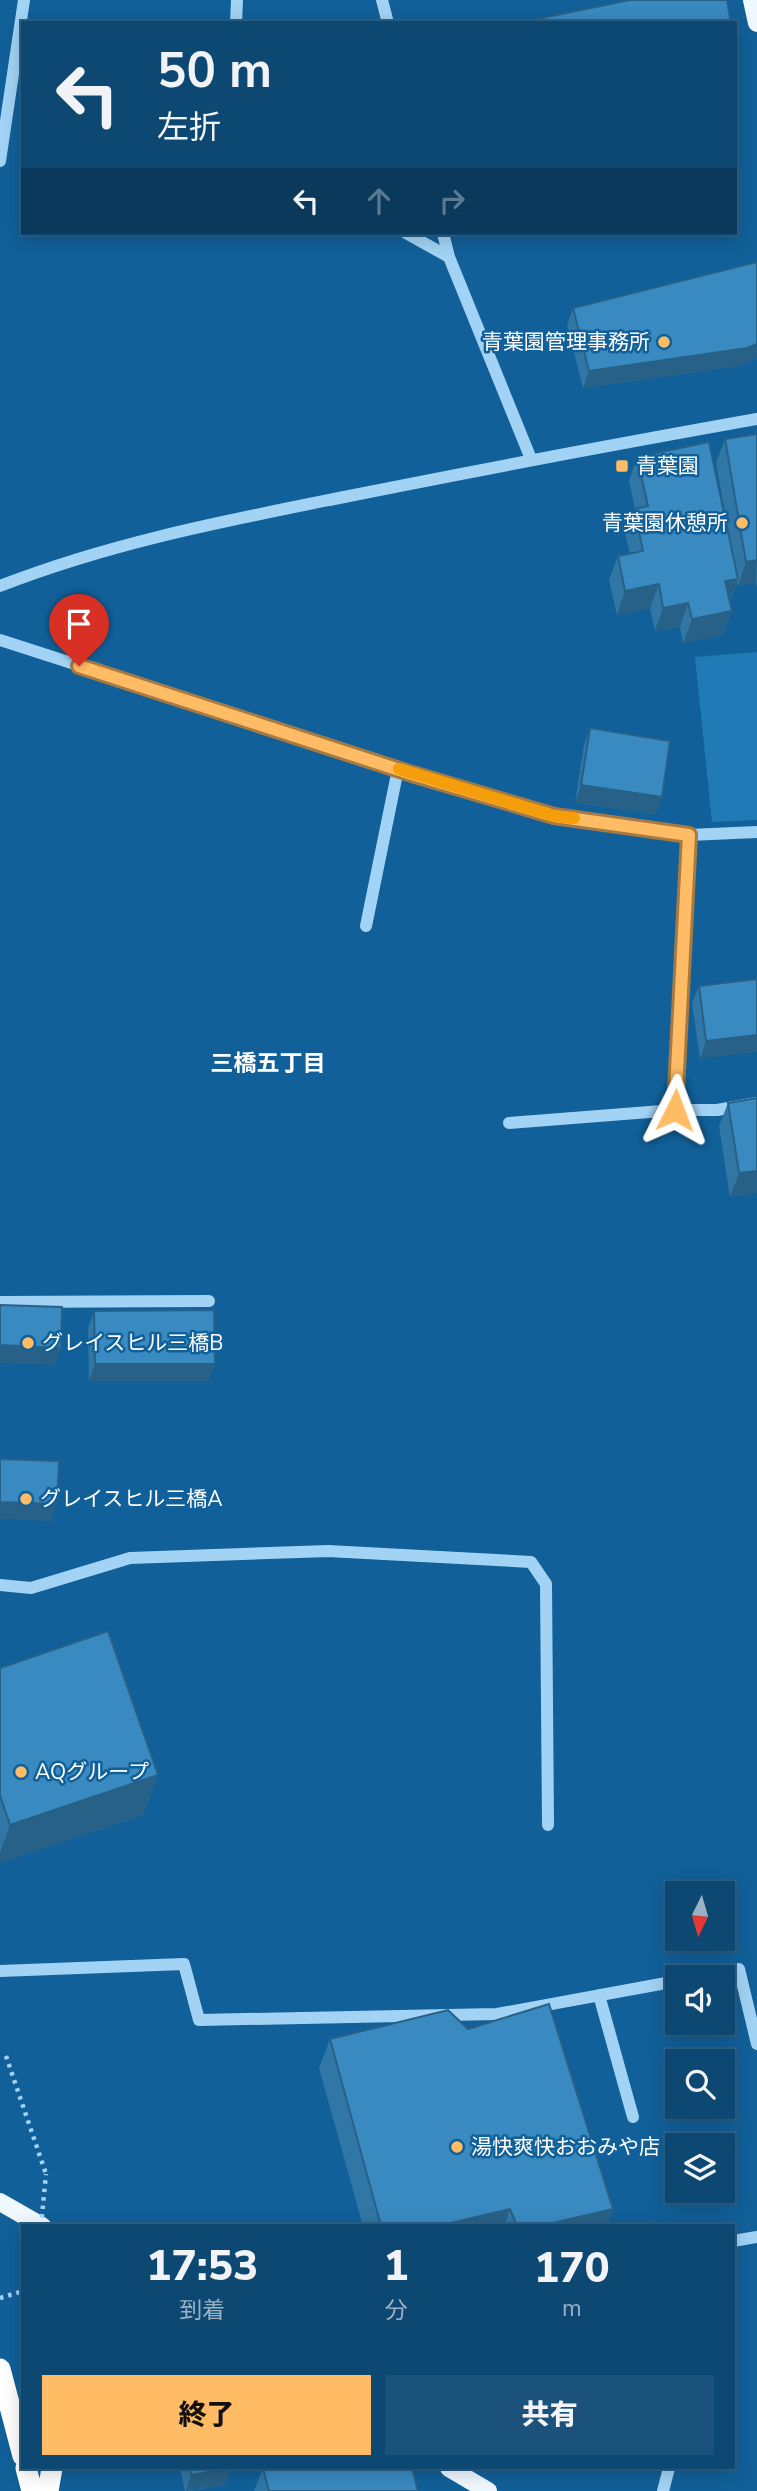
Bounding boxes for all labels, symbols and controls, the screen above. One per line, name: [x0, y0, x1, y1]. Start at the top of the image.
text: 50 m: [157, 37, 272, 104]
icon: left: [42, 49, 133, 140]
text: 左折: [157, 106, 221, 149]
icon: left: [287, 182, 325, 220]
icon: ahead: [360, 182, 398, 220]
icon: right: [433, 182, 471, 220]
place label: 青葉園管理事務所: [482, 328, 650, 356]
marker: 青葉園管理事務所: [656, 334, 672, 350]
place label: 青葉園: [636, 452, 699, 480]
marker: 青葉園: [614, 458, 630, 474]
place label: 青葉園休憩所: [602, 509, 728, 537]
marker: 青葉園休憩所: [734, 515, 750, 531]
pin: [49, 594, 109, 666]
icon: arrive: [60, 605, 98, 643]
district label: 三橋五丁目: [211, 1048, 326, 1079]
position arrow: [638, 1073, 712, 1147]
place label: グレイスヒル三橋B: [42, 1329, 224, 1357]
marker: グレイスヒル三橋B: [20, 1335, 36, 1351]
place label: グレイスヒル三橋A: [40, 1485, 223, 1513]
marker: グレイスヒル三橋A: [18, 1491, 34, 1507]
place label: AQグループ: [35, 1758, 149, 1786]
marker: AQグループ: [13, 1764, 29, 1780]
north arrow: [665, 1881, 735, 1951]
map controls: [665, 1881, 735, 2203]
button: sound: [665, 1965, 735, 2035]
button: search: [665, 2049, 735, 2119]
place label: 湯快爽快おおみや店: [471, 2133, 660, 2161]
button: layers: [665, 2133, 735, 2203]
marker: 湯快爽快おおみや店: [449, 2139, 465, 2155]
text: 17:53: [146, 2238, 258, 2295]
text: 1: [383, 2238, 409, 2295]
text: 170: [534, 2240, 610, 2297]
text: m: [562, 2293, 582, 2324]
text: 到着: [179, 2295, 225, 2326]
text: 分: [385, 2295, 408, 2326]
button: 終了: [42, 2375, 371, 2455]
button: 共有: [385, 2375, 714, 2455]

